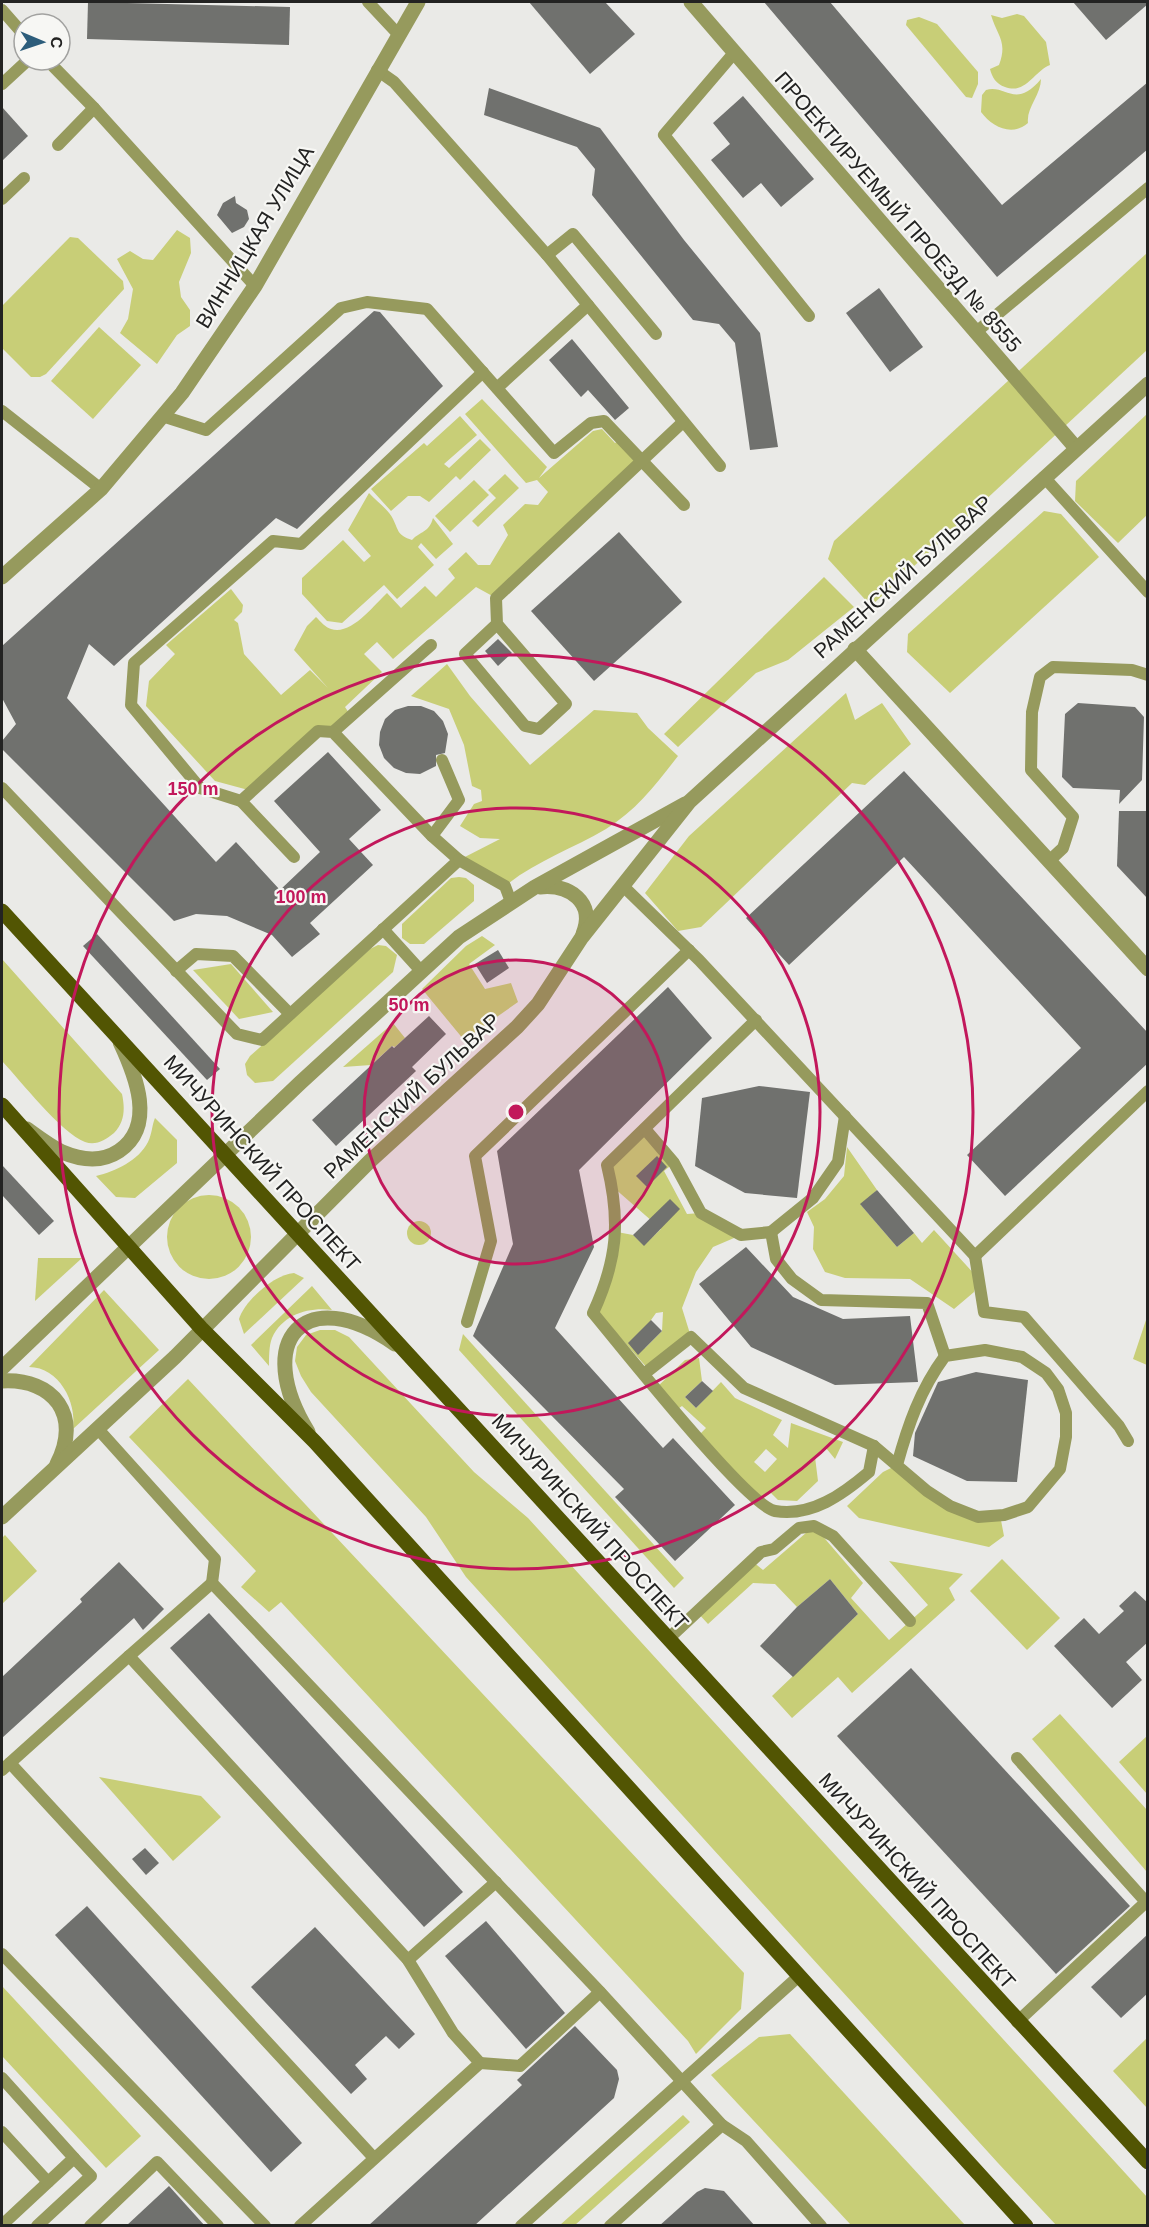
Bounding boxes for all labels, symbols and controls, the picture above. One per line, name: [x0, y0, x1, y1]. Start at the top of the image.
north arrow: [12, 12, 72, 72]
text: С: [48, 36, 65, 49]
street label: ПРОЕКТИРУЕМЫЙ ПРОЕЗД № 8555: [770, 67, 1026, 356]
street label: ВИННИЦКАЯ УЛИЦА: [191, 142, 318, 332]
street label: РАМЕНСКИЙ БУЛЬВАР: [809, 491, 996, 663]
text: 150 m: [167, 779, 219, 799]
text: 100 m: [275, 887, 327, 907]
text: 50 m: [388, 995, 430, 1015]
street label: РАМЕНСКИЙ БУЛЬВАР: [319, 1008, 504, 1183]
street label: МИЧУРИНСКИЙ ПРОСПЕКТ: [160, 1050, 365, 1275]
centre of rings: [506, 1102, 526, 1122]
street label: МИЧУРИНСКИЙ ПРОСПЕКТ: [488, 1409, 693, 1634]
street label: МИЧУРИНСКИЙ ПРОСПЕКТ: [815, 1768, 1020, 1993]

